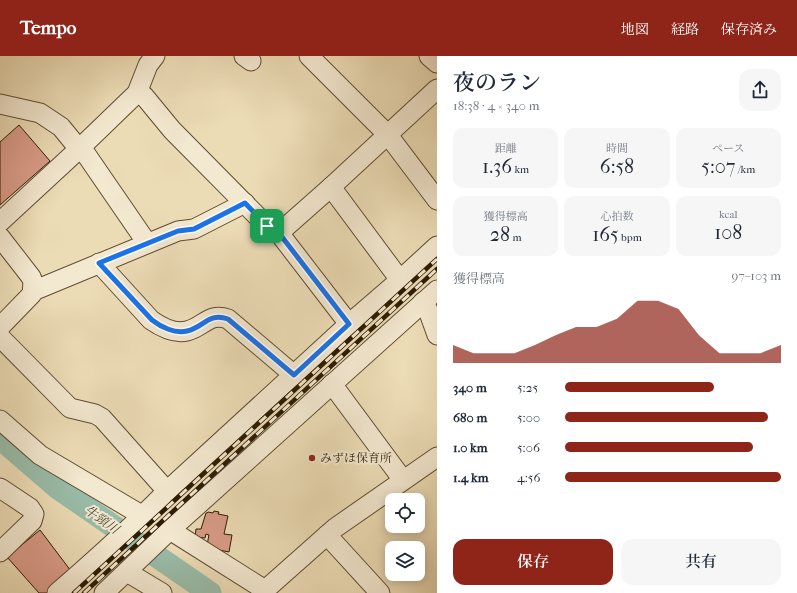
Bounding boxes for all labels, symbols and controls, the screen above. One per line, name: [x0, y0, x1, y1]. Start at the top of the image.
text: Tempo: [20, 17, 76, 39]
text: 地図: [621, 21, 649, 38]
text: 経路: [671, 21, 699, 38]
text: 保存済み: [721, 21, 777, 38]
button: share: [739, 69, 781, 111]
text: 夜のラン: [453, 70, 541, 96]
text: 18:38 · 4 × 340 m: [453, 98, 539, 113]
text: 距離: [495, 142, 517, 155]
text: 時間: [606, 142, 628, 155]
text: ペース: [712, 142, 745, 155]
text: 1.36: [482, 155, 512, 178]
text: 6:58: [600, 155, 634, 178]
text: 5:07: [701, 155, 735, 178]
text: km: [512, 163, 529, 176]
text: /km: [735, 163, 755, 176]
text: kcal: [719, 208, 738, 221]
pin: [250, 209, 284, 243]
text: 獲得標高: [484, 210, 528, 223]
text: 心拍数: [600, 210, 633, 223]
icon: arrive: [256, 215, 278, 237]
text: 108: [714, 221, 742, 244]
text: 28: [490, 223, 510, 246]
text: 165: [592, 223, 619, 246]
text: m: [510, 231, 522, 244]
text: bpm: [619, 231, 642, 244]
text: 97–103 m: [732, 268, 781, 283]
text: 獲得標高: [453, 271, 505, 286]
text: 340 m: [453, 380, 487, 395]
text: 5:25: [517, 380, 538, 395]
text: 680 m: [453, 410, 487, 425]
text: 5:00: [517, 410, 540, 425]
text: 1.0 km: [453, 440, 488, 455]
text: 5:06: [517, 440, 540, 455]
place label: みずほ保育所: [320, 451, 392, 465]
marker: みずほ保育所: [307, 453, 317, 463]
text: 1.4 km: [453, 470, 488, 485]
text: 4:56: [517, 470, 540, 485]
map controls: [385, 493, 425, 581]
button: locate: [385, 493, 425, 533]
water label: 牛頸川: [81, 502, 124, 538]
button: 保存: [453, 539, 613, 585]
button: 共有: [621, 539, 781, 585]
button: layers: [385, 541, 425, 581]

